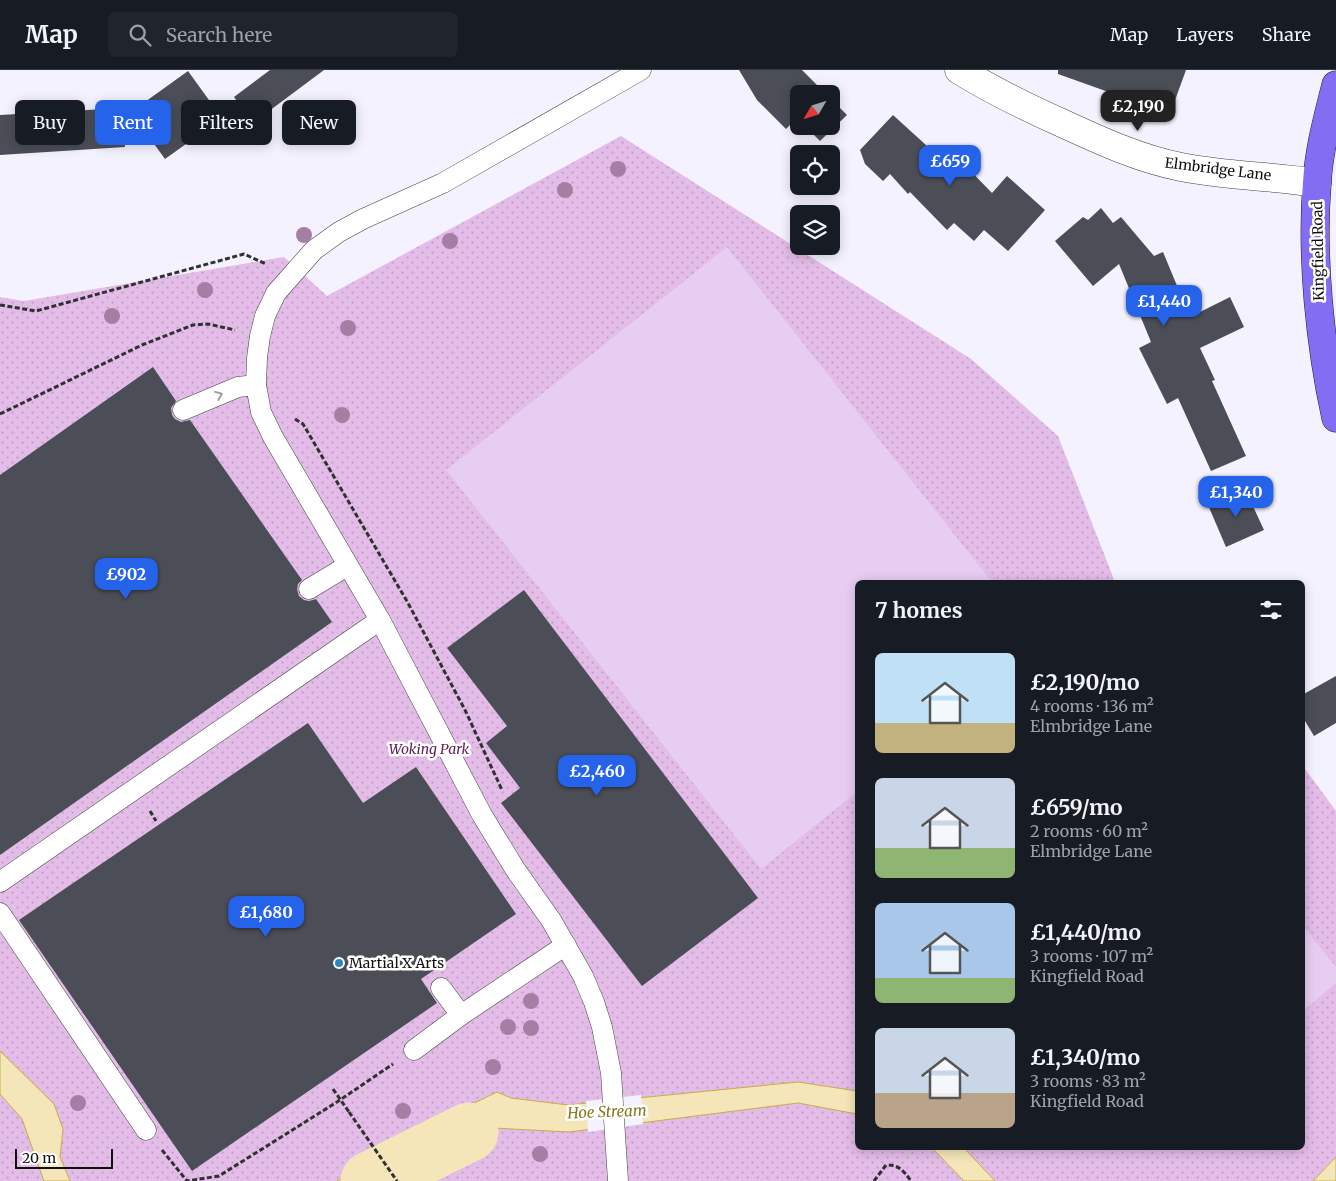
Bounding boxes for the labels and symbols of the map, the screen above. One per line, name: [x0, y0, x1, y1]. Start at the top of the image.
north arrow: [790, 85, 840, 135]
pin: £2,190: [1097, 90, 1179, 132]
pin: £659: [920, 144, 980, 187]
street label: Elmbridge Lane: [1164, 154, 1272, 184]
street label: Kingfield Road: [1308, 200, 1328, 301]
pin: £1,440: [1123, 284, 1205, 327]
one-way arrow: [214, 390, 223, 401]
pin: £1,340: [1195, 476, 1277, 518]
pin: £902: [96, 558, 156, 600]
park label: Woking Park: [389, 740, 470, 758]
pin: £2,460: [556, 754, 638, 797]
pin: £1,680: [225, 896, 307, 938]
place label: Martial X Arts: [349, 954, 444, 972]
marker: Martial X Arts: [333, 957, 345, 969]
water label: Hoe Stream: [566, 1101, 647, 1122]
scale bar: [15, 1146, 112, 1169]

